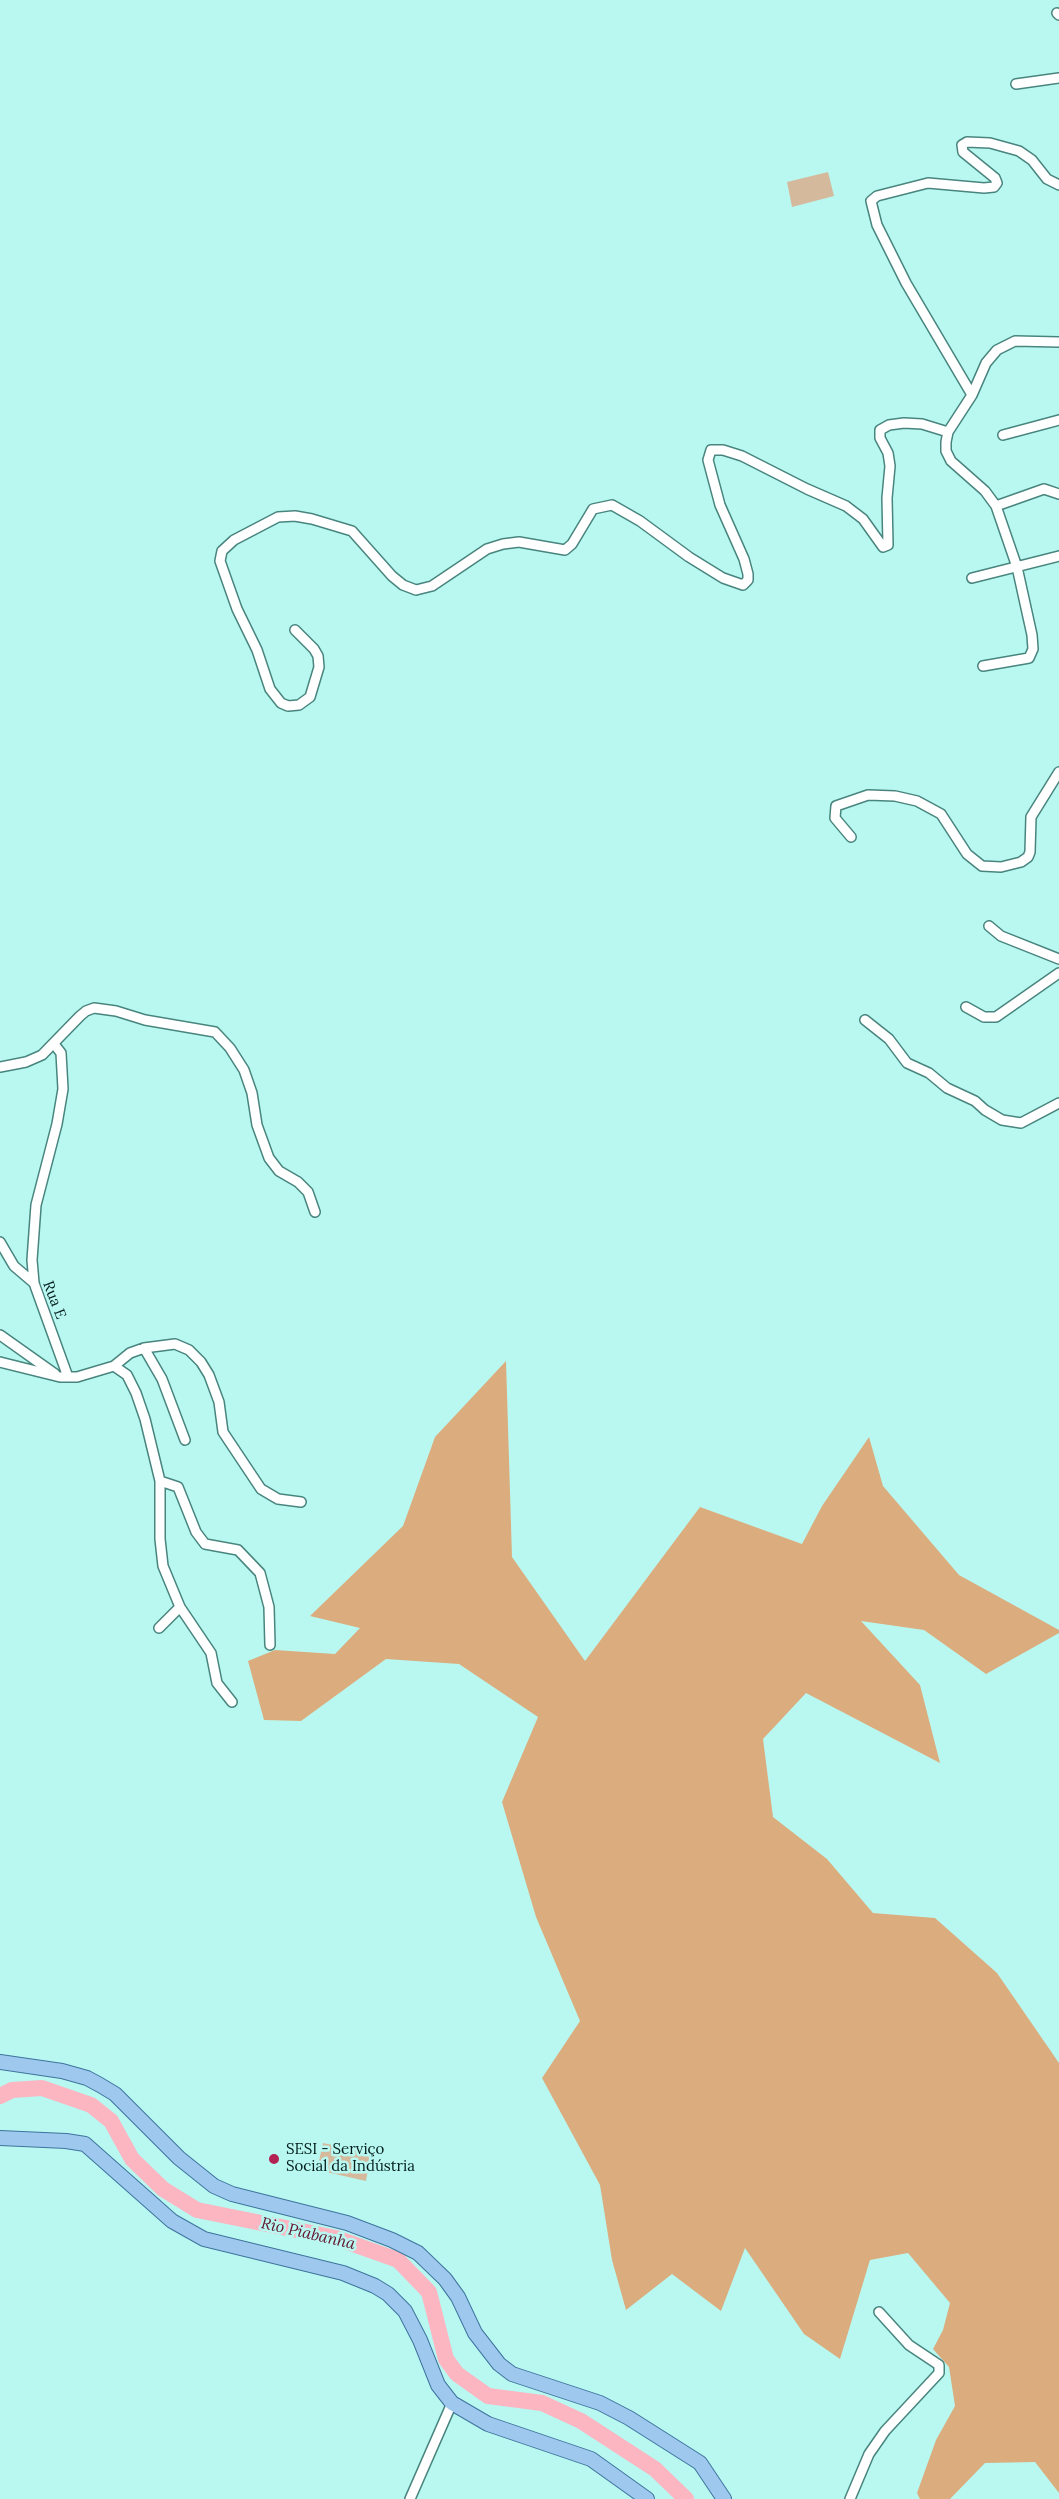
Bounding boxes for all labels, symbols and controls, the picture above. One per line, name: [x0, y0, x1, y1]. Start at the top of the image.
street label: Rua E: [39, 1278, 69, 1322]
place label: SESI - Serviço Social da Indústria: [286, 2141, 415, 2176]
marker: SESI - Serviço Social da Indústria: [267, 2152, 281, 2166]
water label: Rio Piabanha: [259, 2214, 357, 2254]

